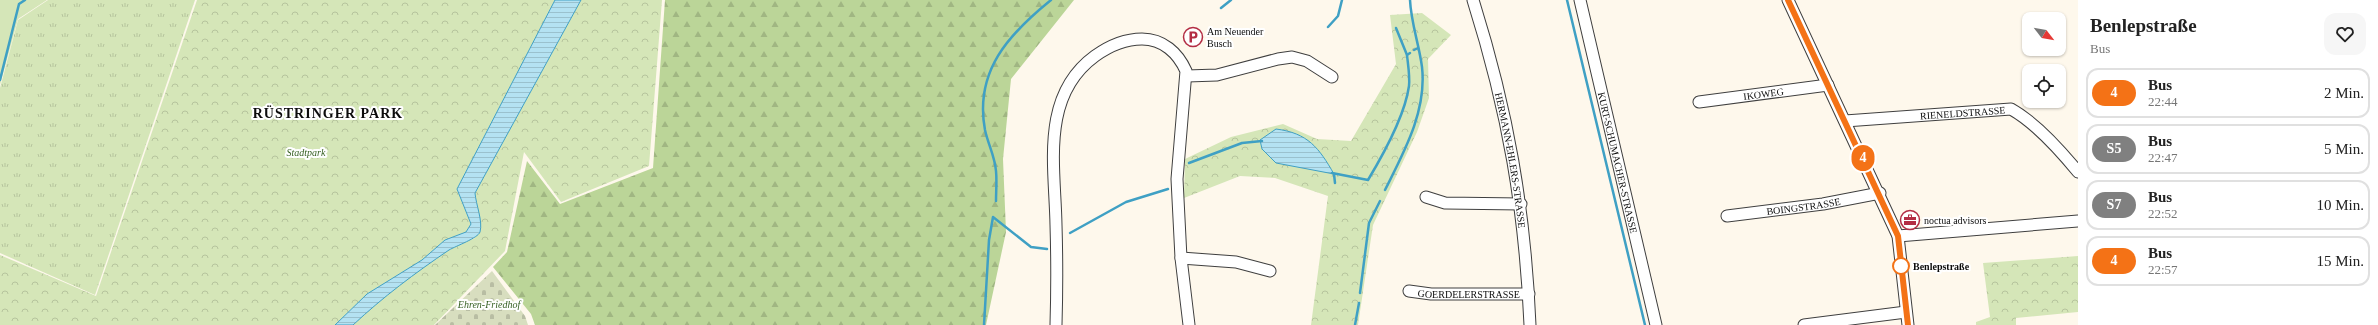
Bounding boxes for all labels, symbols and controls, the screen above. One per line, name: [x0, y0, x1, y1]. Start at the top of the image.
north arrow: [2022, 12, 2066, 56]
map controls: [2022, 12, 2066, 108]
button: heart: [2324, 13, 2366, 55]
text: Benlepstraße: [2090, 15, 2197, 36]
parking icon: Am Neuender Busch: [1182, 26, 1204, 48]
place label: Am Neuender Busch: [1207, 26, 1264, 49]
text: Bus: [2090, 41, 2110, 56]
button: locate: [2022, 64, 2066, 108]
text: Bus: [2148, 77, 2172, 93]
text: 4: [2111, 85, 2118, 100]
text: 2 Min.: [2324, 85, 2364, 101]
street label: IKOWEG: [1743, 86, 1784, 102]
street label: HERMANN-EHLERS-STRASSE: [1493, 91, 1527, 229]
street label: KURT-SCHUMACHER-STRASSE: [1596, 91, 1639, 234]
text: 22:44: [2148, 94, 2178, 109]
street label: RIENELDSTRASSE: [1920, 104, 2006, 122]
district label: RÜSTRINGER PARK: [253, 105, 403, 121]
text: Bus: [2148, 133, 2172, 149]
text: S5: [2107, 141, 2121, 156]
text: 5 Min.: [2324, 141, 2364, 157]
line badge: 4: [1850, 145, 1876, 171]
park label: Stadtpark: [287, 147, 326, 158]
text: 4: [1860, 150, 1867, 165]
text: 22:47: [2148, 150, 2178, 165]
text: Bus: [2148, 189, 2172, 205]
street label: BOINGSTRASSE: [1766, 196, 1841, 217]
text: S7: [2107, 197, 2121, 212]
text: 10 Min.: [2316, 197, 2364, 213]
text: 22:52: [2148, 206, 2178, 221]
office icon: noctua advisors: [1899, 209, 1921, 231]
place label: noctua advisors: [1924, 215, 1987, 226]
text: Bus: [2148, 245, 2172, 261]
text: 4: [2111, 253, 2118, 268]
text: 15 Min.: [2316, 253, 2364, 269]
marker: Benlepstraße: [1892, 257, 1910, 275]
place label: Benlepstraße: [1913, 261, 1970, 272]
text: 22:57: [2148, 262, 2178, 277]
street label: GOERDELERSTRASSE: [1417, 287, 1520, 300]
park label: Ehren-Friedhof: [457, 299, 521, 310]

